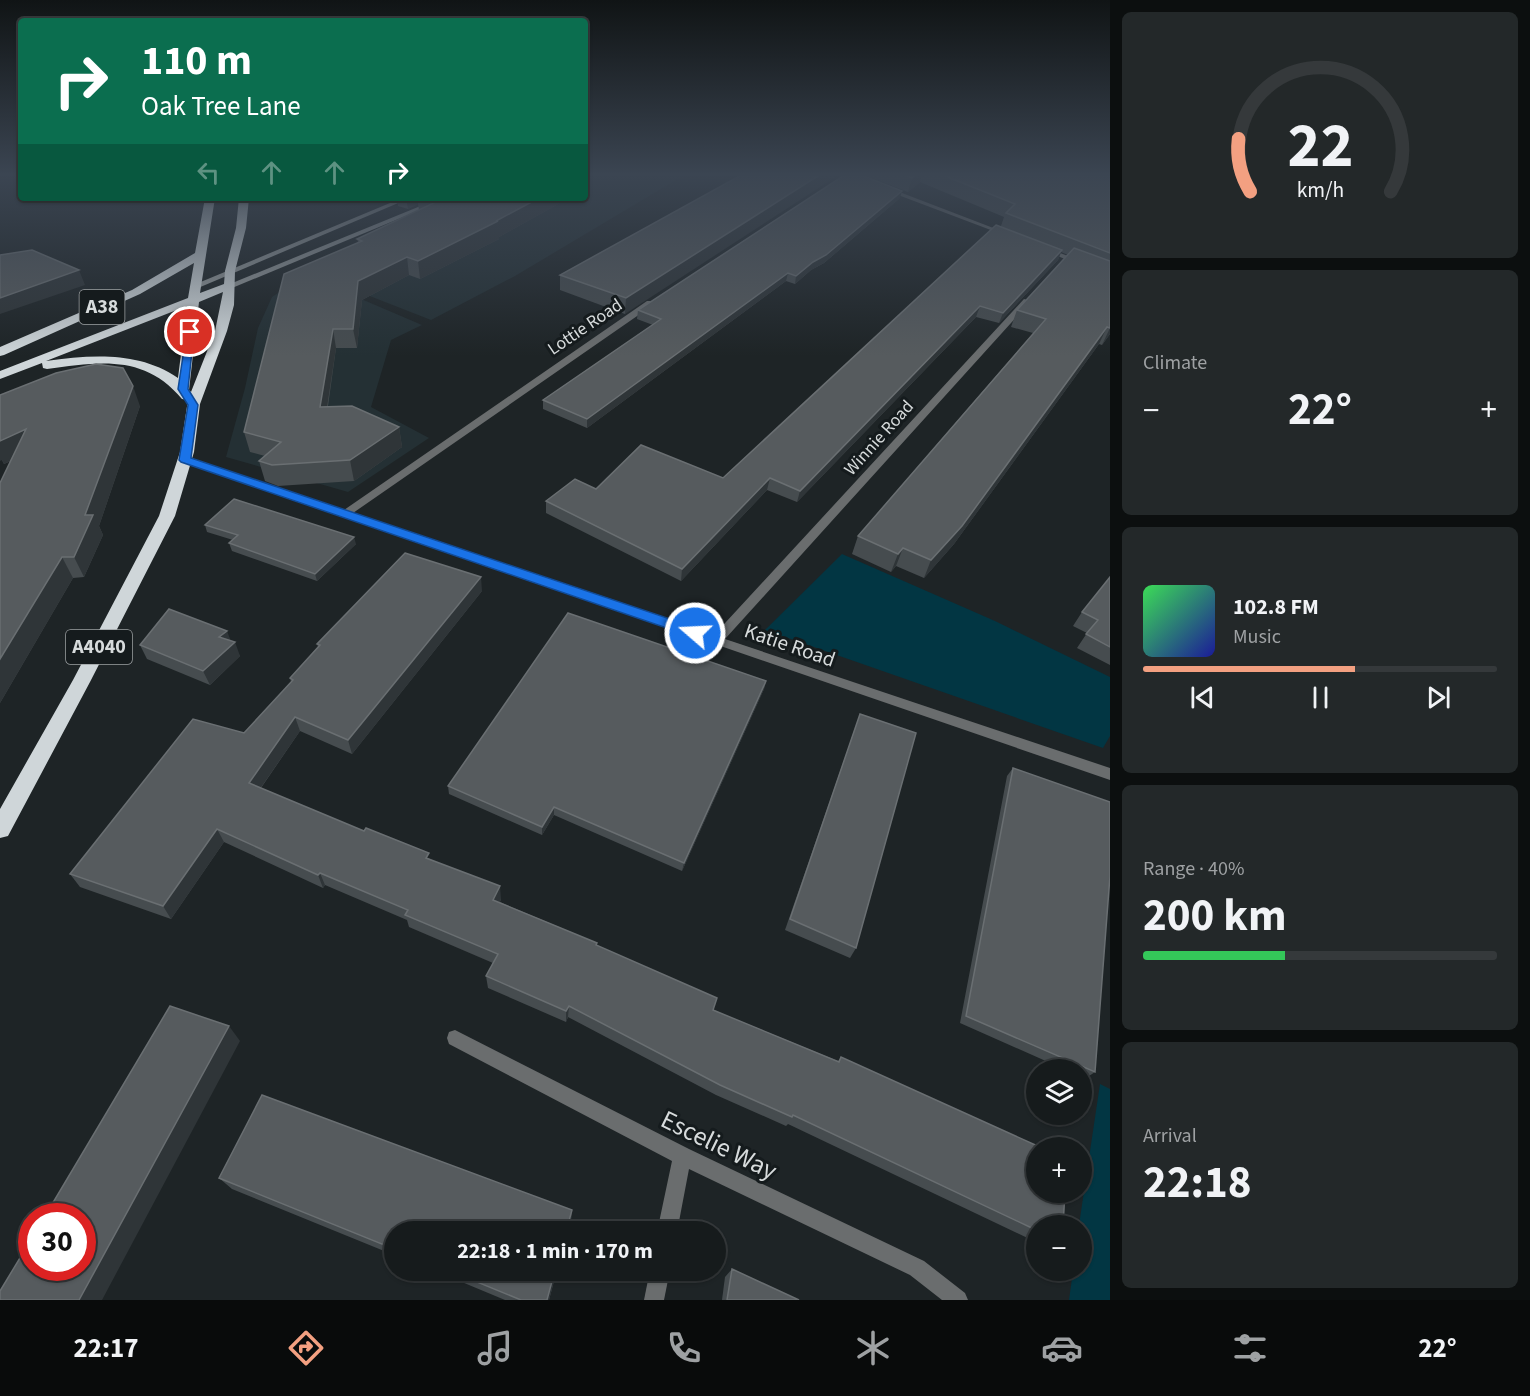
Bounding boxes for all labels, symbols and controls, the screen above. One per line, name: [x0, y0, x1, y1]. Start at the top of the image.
text: 110 m: [141, 31, 252, 91]
icon: right: [42, 42, 120, 120]
text: Oak Tree Lane: [141, 87, 301, 126]
text: 22: [1287, 102, 1353, 191]
icon: left: [192, 156, 225, 189]
icon: ahead: [255, 156, 288, 189]
icon: ahead: [318, 156, 351, 189]
icon: right: [381, 156, 414, 189]
text: km/h: [1296, 175, 1344, 206]
road number: A38: [80, 290, 124, 324]
street label: Lottie Road: [543, 293, 627, 361]
pin: [164, 306, 215, 357]
icon: arrive: [173, 315, 206, 348]
text: Climate: [1143, 349, 1207, 377]
text: 22°: [1288, 378, 1352, 442]
text: −: [1143, 387, 1159, 434]
text: +: [1481, 387, 1497, 434]
street label: Winnie Road: [838, 395, 920, 481]
text: 102.8 FM: [1233, 591, 1319, 623]
position arrow: [663, 601, 727, 665]
street label: Katie Road: [740, 615, 840, 675]
text: Music: [1233, 623, 1281, 651]
road number: A4040: [66, 630, 132, 664]
icon: previous: [1186, 681, 1219, 714]
icon: pause: [1304, 681, 1337, 714]
icon: next: [1422, 681, 1455, 714]
text: Range · 40%: [1143, 855, 1244, 883]
text: 200 km: [1143, 884, 1287, 948]
map controls: [1026, 1059, 1092, 1281]
button: layers: [1026, 1059, 1092, 1125]
street label: Escelie Way: [655, 1101, 783, 1189]
text: Arrival: [1143, 1122, 1197, 1150]
button: +: [1026, 1137, 1092, 1203]
text: 22:18: [1143, 1151, 1252, 1215]
speed limit sign: 30: [18, 1203, 96, 1281]
button: −: [1026, 1215, 1092, 1281]
text: 22:18 · 1 min · 170 m: [457, 1235, 653, 1267]
icon: directions: [285, 1327, 327, 1369]
icon: music: [474, 1327, 516, 1369]
icon: phone: [663, 1327, 705, 1369]
icon: climate: [852, 1327, 894, 1369]
icon: car: [1041, 1327, 1083, 1369]
icon: filters: [1229, 1327, 1271, 1369]
text: 22:17: [73, 1329, 139, 1368]
text: 22°: [1418, 1329, 1457, 1368]

